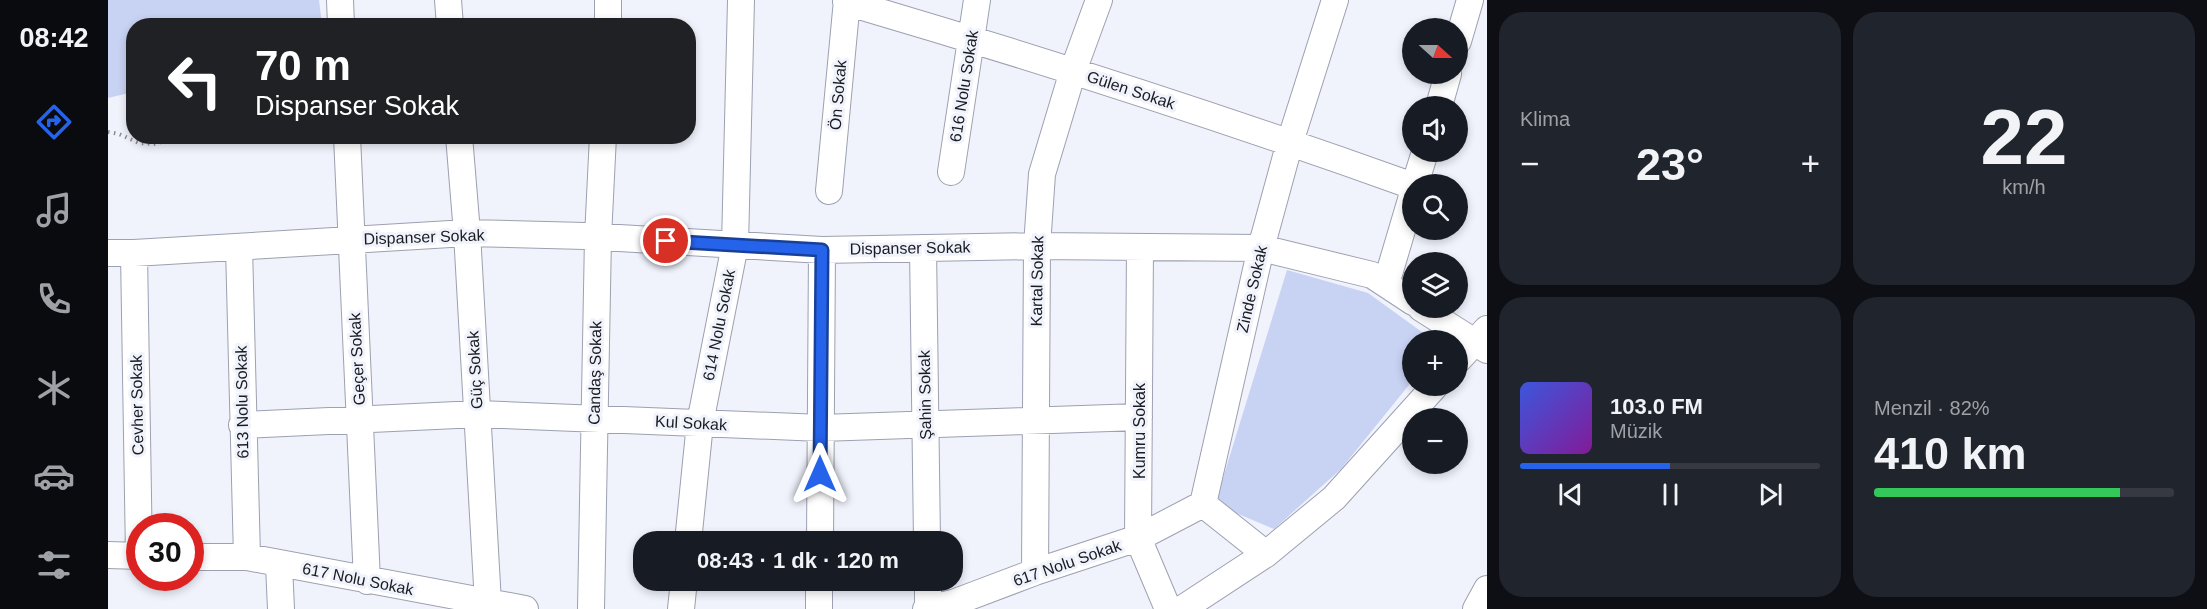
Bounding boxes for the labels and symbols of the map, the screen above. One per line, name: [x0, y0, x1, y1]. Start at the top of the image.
north arrow: [1402, 18, 1468, 84]
street label: 616 Nolu Sokak: [947, 28, 981, 143]
street label: Ön Sokak: [826, 58, 850, 131]
street label: Gülen Sokak: [1085, 68, 1178, 113]
pin: [640, 215, 691, 266]
street label: Dispanser Sokak: [363, 226, 486, 248]
street label: Kartal Sokak: [1028, 235, 1046, 327]
street label: Dispanser Sokak: [849, 238, 972, 258]
street label: Zinde Sokak: [1234, 243, 1271, 334]
street label: 614 Nolu Sokak: [700, 267, 738, 382]
street label: Geçer Sokak: [346, 311, 368, 406]
street label: Candaş Sokak: [586, 320, 604, 425]
street label: Güç Sokak: [464, 329, 486, 410]
street label: 613 Nolu Sokak: [232, 344, 251, 459]
street label: Şahin Sokak: [916, 349, 934, 440]
street label: Cevher Sokak: [128, 354, 146, 455]
street label: Kumru Sokak: [1131, 382, 1148, 479]
street label: Kul Sokak: [655, 413, 728, 433]
position arrow: [788, 442, 852, 506]
speed limit sign: 30: [126, 513, 204, 591]
street label: 617 Nolu Sokak: [1011, 536, 1124, 589]
street label: 617 Nolu Sokak: [301, 560, 416, 598]

